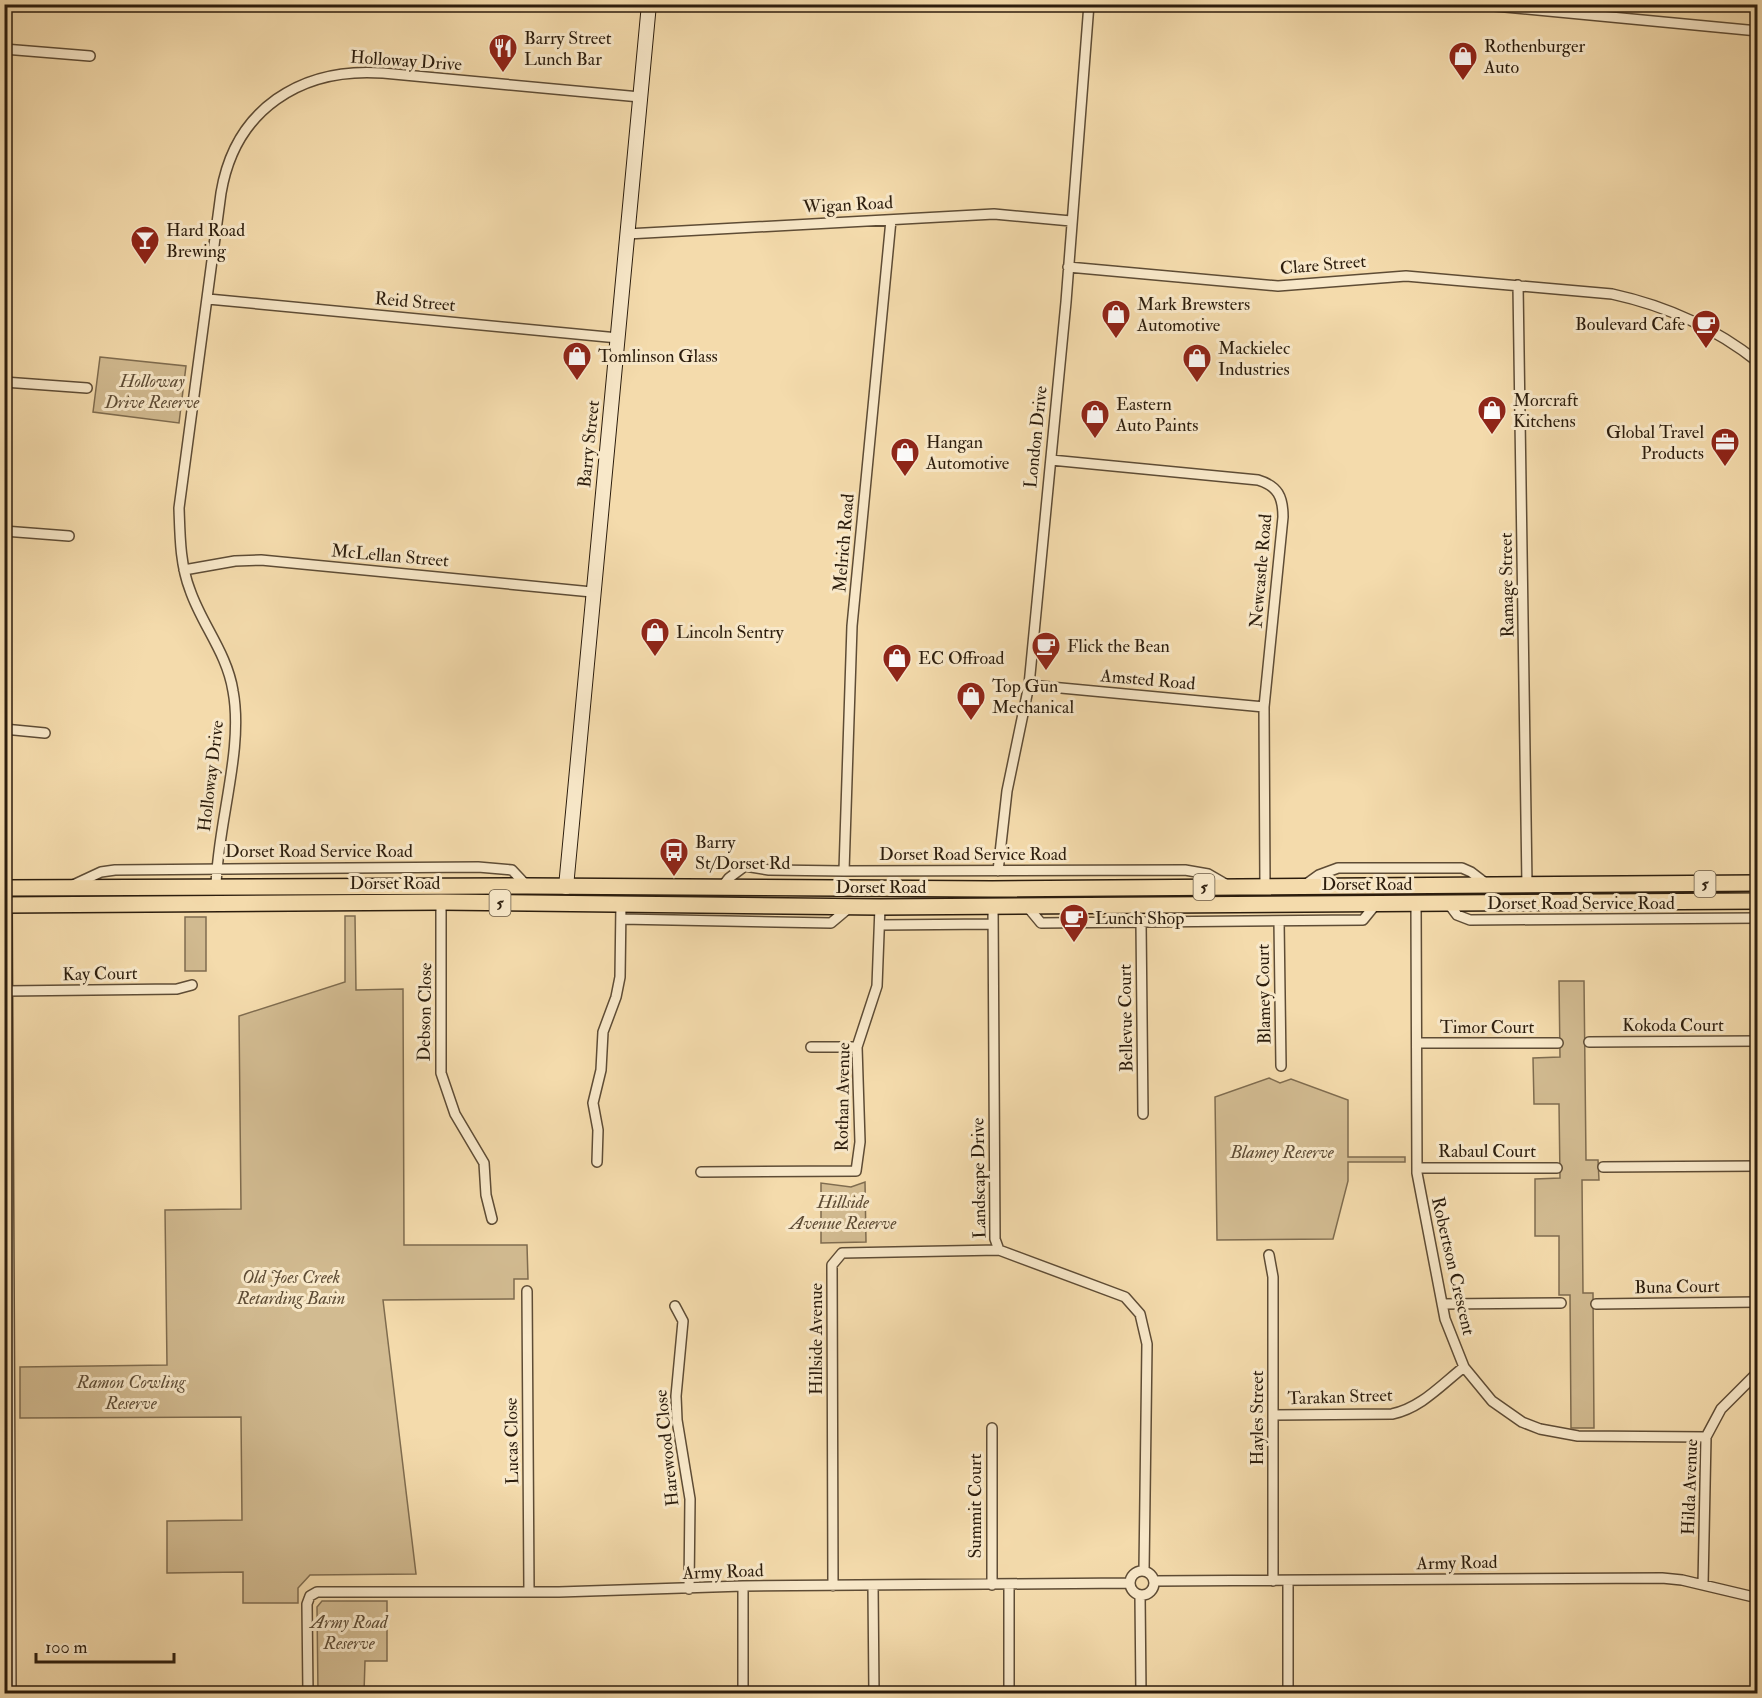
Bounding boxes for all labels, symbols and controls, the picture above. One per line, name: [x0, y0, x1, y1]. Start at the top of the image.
place label: Barry Street Lunch Bar: [524, 27, 612, 71]
restaurant icon: Barry Street Lunch Bar: [487, 32, 519, 74]
place label: Rothenburger Auto: [1483, 35, 1585, 79]
shop icon: Rothenburger Auto: [1447, 40, 1479, 82]
street label: Holloway Drive: [349, 46, 463, 76]
street label: Wigan Road: [801, 191, 894, 219]
place label: Hard Road Brewing: [166, 219, 245, 263]
bar icon: Hard Road Brewing: [129, 224, 161, 266]
street label: Clare Street: [1279, 250, 1367, 280]
street label: Reid Street: [374, 287, 457, 317]
place label: Mark Brewsters Automotive: [1136, 293, 1250, 337]
shop icon: Mark Brewsters Automotive: [1100, 298, 1132, 340]
cafe icon: Boulevard Cafe: [1690, 308, 1722, 350]
place label: Boulevard Cafe: [1575, 313, 1685, 336]
place label: Mackielec Industries: [1218, 337, 1290, 381]
shop icon: Tomlinson Glass: [561, 340, 593, 382]
shop icon: Mackielec Industries: [1181, 342, 1213, 384]
place label: Tomlinson Glass: [598, 345, 718, 368]
park label: Holloway Drive Reserve: [104, 370, 200, 414]
street label: London Drive: [1019, 384, 1053, 489]
place label: Morcraft Kitchens: [1513, 389, 1579, 433]
place label: Eastern Auto Paints: [1115, 393, 1198, 437]
shop icon: Morcraft Kitchens: [1476, 394, 1508, 436]
shop icon: Eastern Auto Paints: [1079, 398, 1111, 440]
street label: Barry Street: [573, 399, 605, 489]
place label: Global Travel Products: [1606, 421, 1704, 465]
office icon: Global Travel Products: [1709, 426, 1741, 468]
place label: Hangan Automotive: [925, 431, 1010, 475]
shop icon: Hangan Automotive: [889, 436, 921, 478]
street label: Melrich Road: [828, 493, 860, 593]
street label: Newcastle Road: [1245, 513, 1277, 629]
street label: Ramage Street: [1495, 532, 1519, 638]
street label: McLellan Street: [330, 539, 450, 573]
shop icon: Lincoln Sentry: [639, 616, 671, 658]
place label: Lincoln Sentry: [676, 621, 785, 644]
cafe icon: Flick the Bean: [1030, 630, 1062, 672]
place label: Flick the Bean: [1067, 635, 1170, 658]
shop icon: EC Offroad: [881, 642, 913, 684]
place label: EC Offroad: [918, 647, 1005, 670]
street label: Amsted Road: [1099, 664, 1197, 696]
place label: Top Gun Mechanical: [992, 675, 1074, 719]
shop icon: Top Gun Mechanical: [955, 680, 987, 722]
street label: Holloway Drive: [193, 719, 229, 833]
place label: Barry St/Dorset Rd: [695, 831, 791, 875]
bus stop icon: Barry St/Dorset Rd: [658, 836, 690, 878]
street label: Dorset Road Service Road: [225, 840, 413, 863]
street label: Dorset Road Service Road: [879, 843, 1067, 866]
road number: 5: [1694, 871, 1716, 897]
street label: Dorset Road: [350, 872, 441, 895]
street label: Dorset Road: [1322, 873, 1413, 896]
road number: 5: [1194, 874, 1214, 900]
street label: Dorset Road: [836, 876, 927, 899]
road number: 5: [490, 890, 510, 916]
street label: Dorset Road Service Road: [1487, 892, 1675, 915]
cafe icon: Lunch Shop: [1058, 902, 1090, 944]
place label: Lunch Shop: [1095, 907, 1184, 930]
street label: Blamey Court: [1252, 943, 1276, 1044]
street label: Kay Court: [62, 962, 138, 986]
street label: Debson Close: [413, 962, 437, 1062]
street label: Bellevue Court: [1114, 964, 1138, 1072]
street label: Kokoda Court: [1622, 1014, 1724, 1037]
street label: Timor Court: [1440, 1016, 1535, 1039]
street label: Rothan Avenue: [831, 1042, 855, 1152]
street label: Landscape Drive: [966, 1117, 992, 1239]
street label: Rabaul Court: [1438, 1140, 1536, 1163]
park label: Blamey Reserve: [1229, 1141, 1335, 1164]
park label: Hillside Avenue Reserve: [788, 1191, 897, 1235]
street label: Robertson Crescent: [1426, 1195, 1480, 1338]
park label: Old Joes Creek Retarding Basin: [236, 1266, 345, 1310]
street label: Buna Court: [1634, 1275, 1720, 1299]
street label: Hillside Avenue: [805, 1283, 828, 1395]
street label: Hayles Street: [1246, 1370, 1269, 1466]
park label: Ramon Cowling Reserve: [76, 1371, 187, 1415]
street label: Tarakan Street: [1287, 1384, 1393, 1410]
street label: Harewood Close: [649, 1388, 685, 1508]
street label: Lucas Close: [500, 1397, 524, 1485]
street label: Hilda Avenue: [1677, 1438, 1703, 1535]
street label: Summit Court: [964, 1453, 987, 1559]
street label: Army Road: [1415, 1551, 1498, 1575]
street label: Army Road: [681, 1559, 764, 1585]
park label: Army Road Reserve: [308, 1611, 389, 1655]
scale bar: [36, 1626, 174, 1664]
text: 100 m: [45, 1636, 88, 1659]

